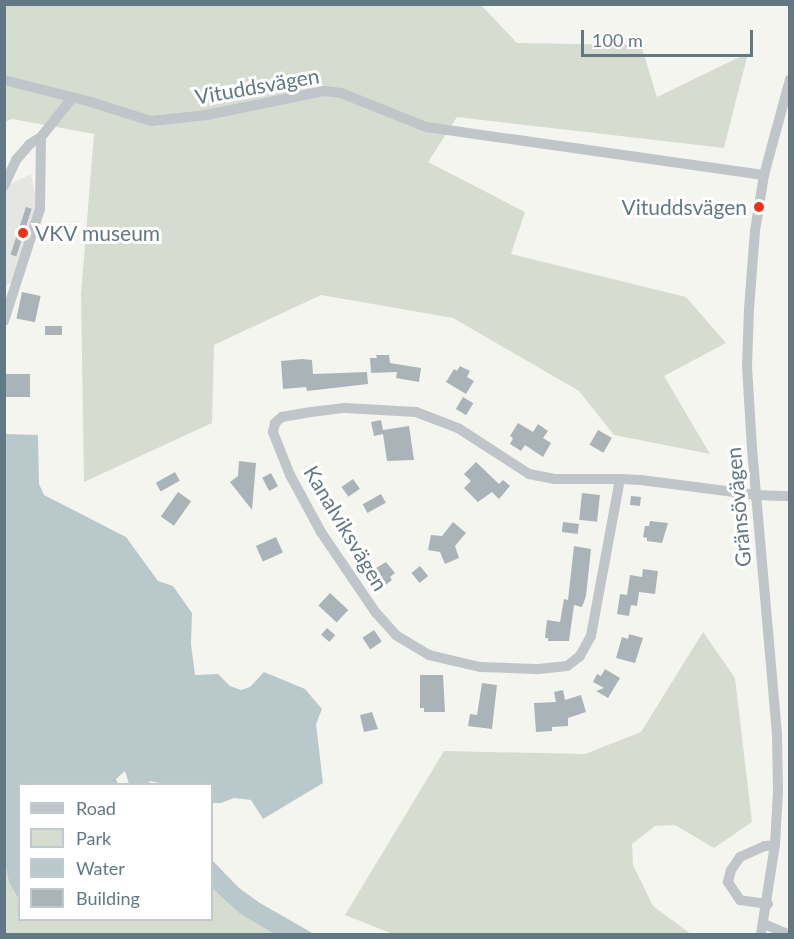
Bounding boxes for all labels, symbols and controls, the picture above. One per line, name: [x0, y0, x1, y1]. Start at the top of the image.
scale bar: [584, 18, 756, 56]
text: 100 m: [592, 29, 643, 51]
street label: Vituddsvägen: [193, 63, 321, 109]
place label: Vituddsvägen: [621, 194, 747, 220]
marker: Vituddsvägen: [752, 200, 766, 214]
place label: VKV museum: [35, 220, 161, 246]
marker: VKV museum: [16, 226, 30, 240]
street label: Gränsövägen: [720, 446, 756, 568]
street label: Kanalviksvägen: [299, 461, 393, 595]
legend: [18, 783, 213, 921]
text: Road: [76, 797, 116, 819]
text: Park: [76, 827, 111, 849]
text: Water: [76, 857, 125, 879]
text: Building: [76, 887, 140, 909]

